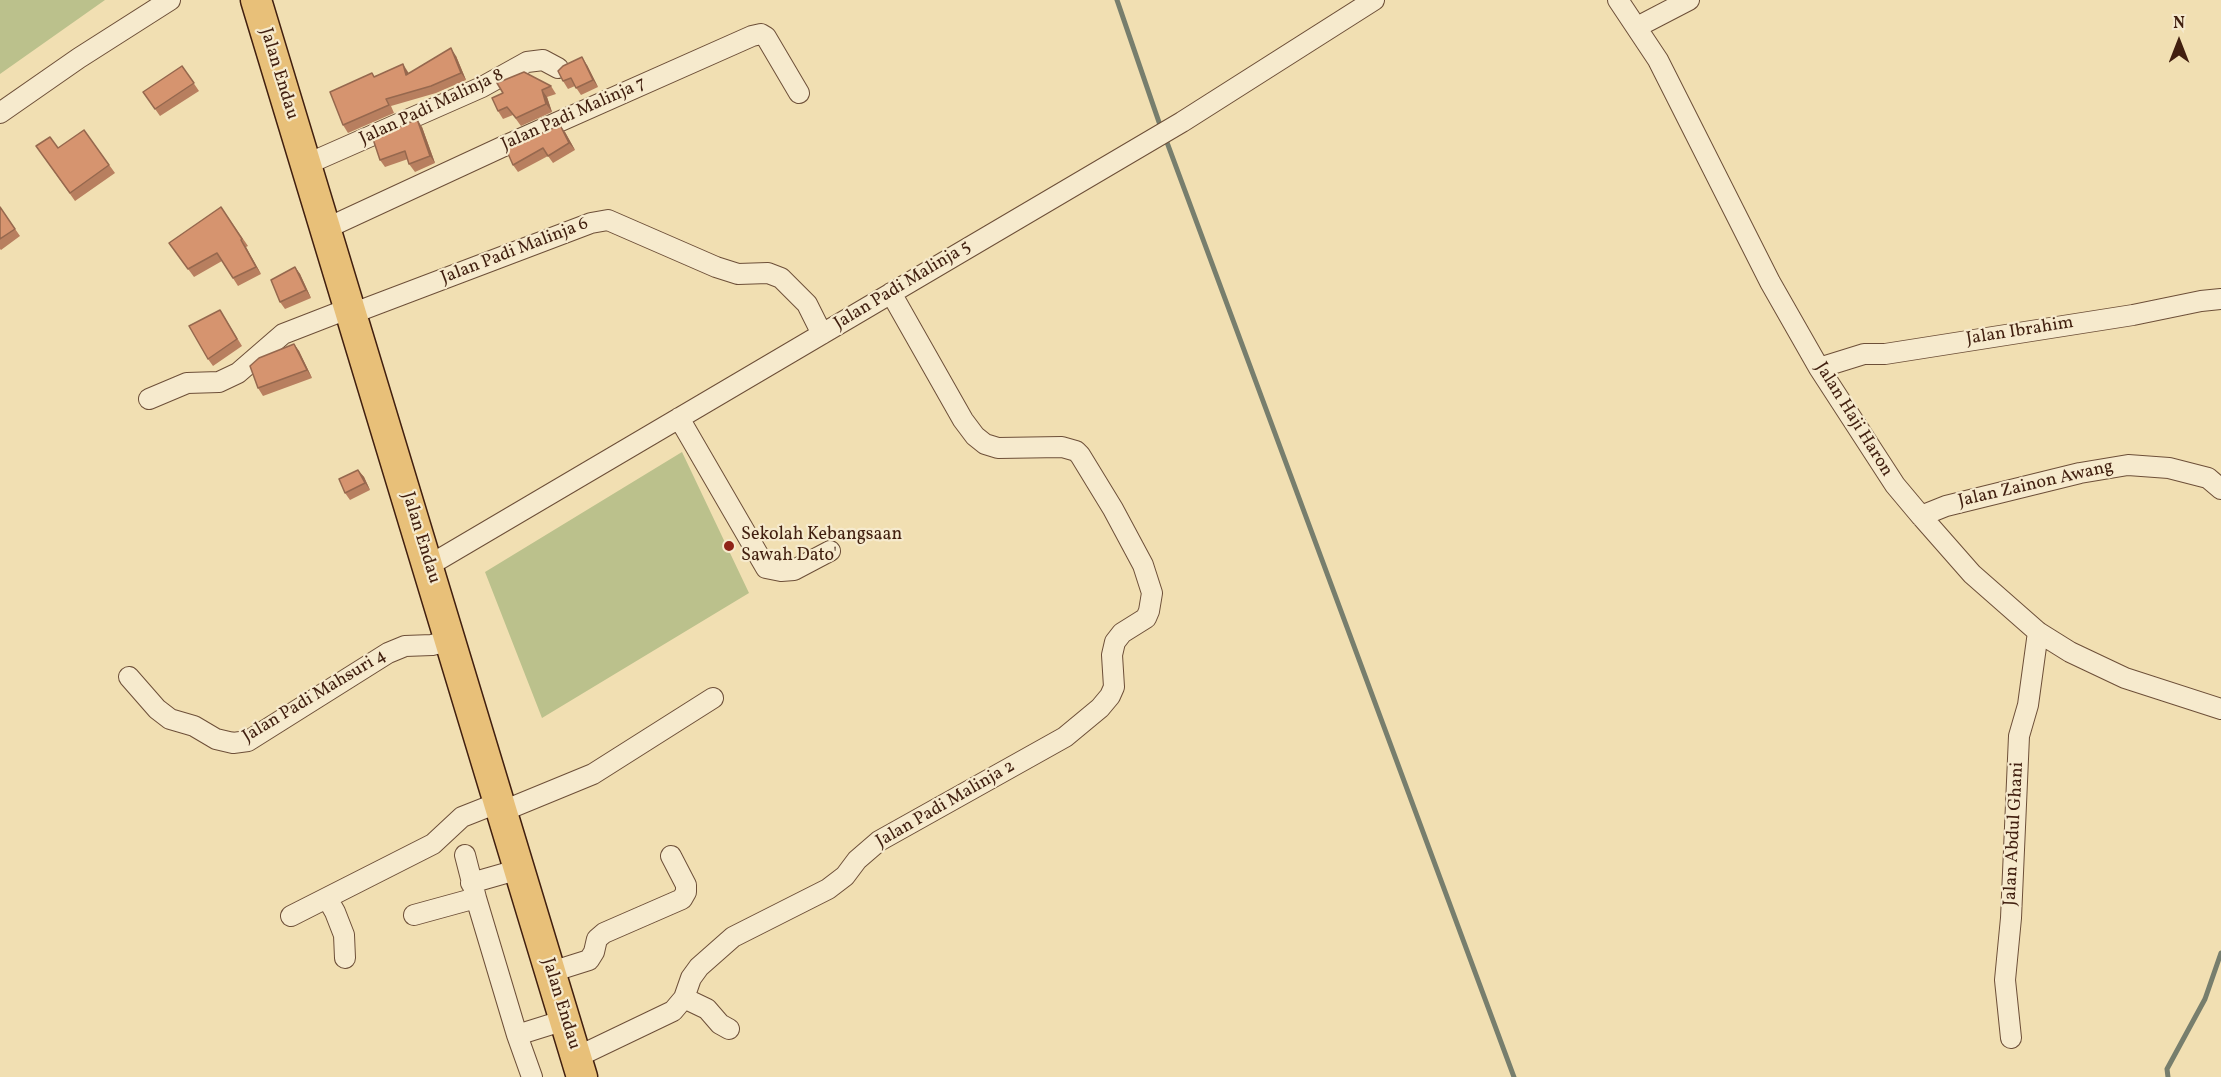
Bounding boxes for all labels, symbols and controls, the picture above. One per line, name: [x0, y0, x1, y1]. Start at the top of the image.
north arrow: [2149, 12, 2209, 72]
text: N: [2173, 13, 2185, 35]
street label: Jalan Endau: [254, 26, 302, 122]
street label: Jalan Padi Malinja 8: [357, 65, 507, 151]
street label: Jalan Padi Malinja 7: [498, 73, 650, 157]
street label: Jalan Padi Malinja 6: [438, 214, 592, 290]
street label: Jalan Padi Malinja 5: [831, 237, 975, 335]
street label: Jalan Ibrahim: [1965, 313, 2075, 351]
street label: Jalan Haji Haron: [1809, 359, 1897, 481]
street label: Jalan Zainon Awang: [1956, 457, 2116, 513]
street label: Jalan Endau: [396, 490, 444, 586]
place label: Sekolah Kebangsaan Sawah Dato': [741, 525, 902, 568]
marker: Sekolah Kebangsaan Sawah Dato': [722, 539, 736, 553]
street label: Jalan Padi Mahsuri 4: [239, 646, 391, 748]
street label: Jalan Padi Malinja 2: [873, 756, 1019, 854]
street label: Jalan Abdul Ghani: [2000, 761, 2030, 907]
street label: Jalan Endau: [536, 956, 584, 1052]

